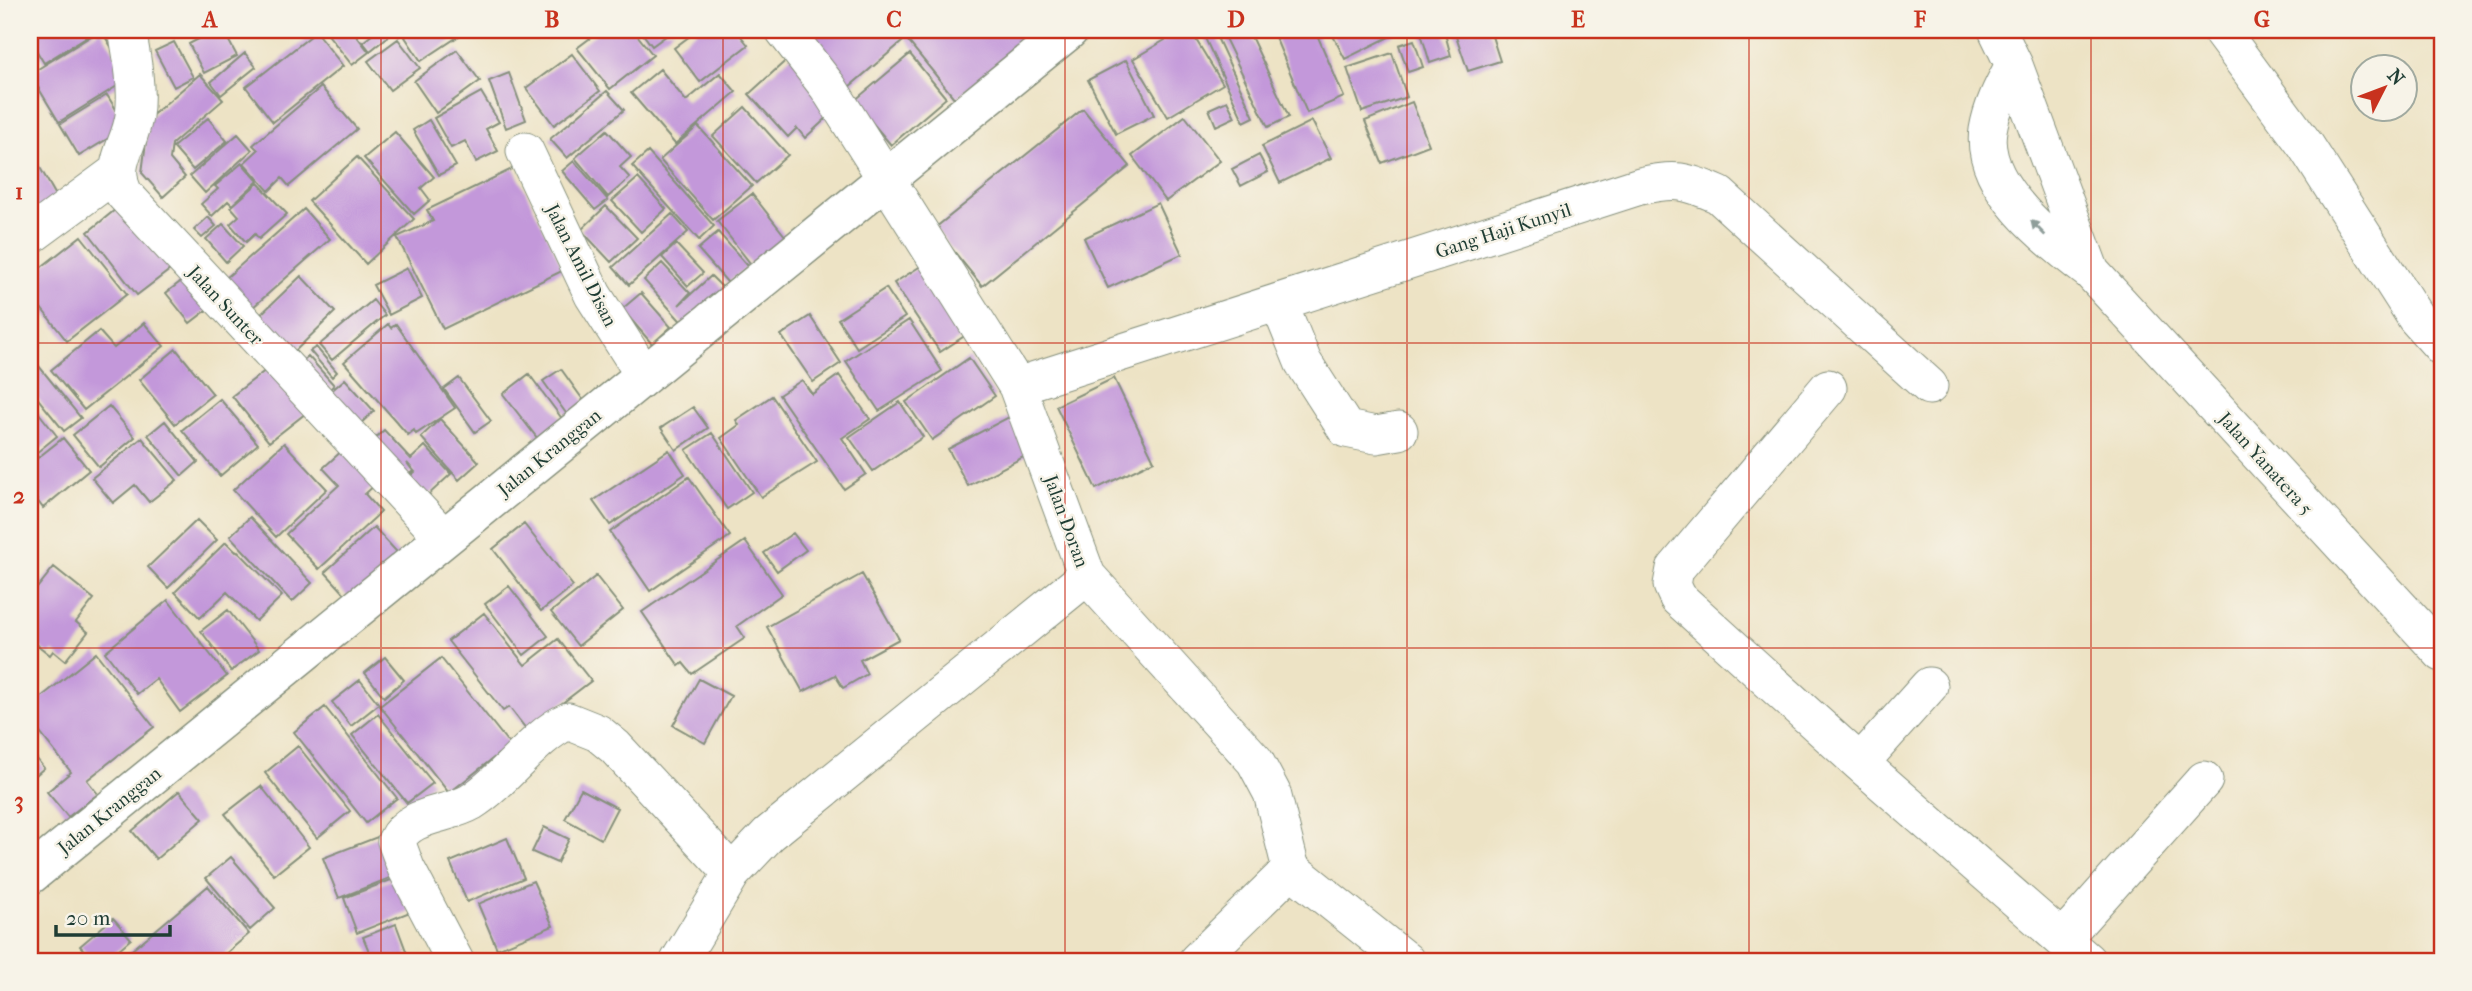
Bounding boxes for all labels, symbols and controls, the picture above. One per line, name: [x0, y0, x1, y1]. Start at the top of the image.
text: A: [201, 6, 219, 33]
text: B: [545, 6, 560, 33]
text: C: [886, 6, 902, 33]
text: D: [1227, 6, 1245, 33]
text: E: [1571, 6, 1585, 33]
text: F: [1913, 6, 1927, 33]
text: G: [2254, 6, 2270, 33]
north arrow: [2350, 52, 2420, 122]
text: N: [2383, 65, 2409, 90]
text: 1: [15, 178, 23, 205]
street label: Jalan Amil Disan: [540, 199, 621, 330]
street label: Gang Haji Kunyil: [1433, 199, 1574, 263]
one-way arrow: [2031, 220, 2047, 237]
street label: Jalan Sunter: [182, 260, 268, 351]
street label: Jalan Kranggan: [492, 404, 606, 502]
street label: Jalan Yanatera 5: [2212, 407, 2317, 519]
street label: Jalan Doran: [1039, 470, 1093, 570]
text: 2: [13, 482, 25, 509]
street label: Jalan Kranggan: [52, 762, 166, 860]
text: 3: [14, 787, 24, 814]
scale bar: [56, 893, 170, 937]
text: 20 m: [66, 906, 111, 930]

